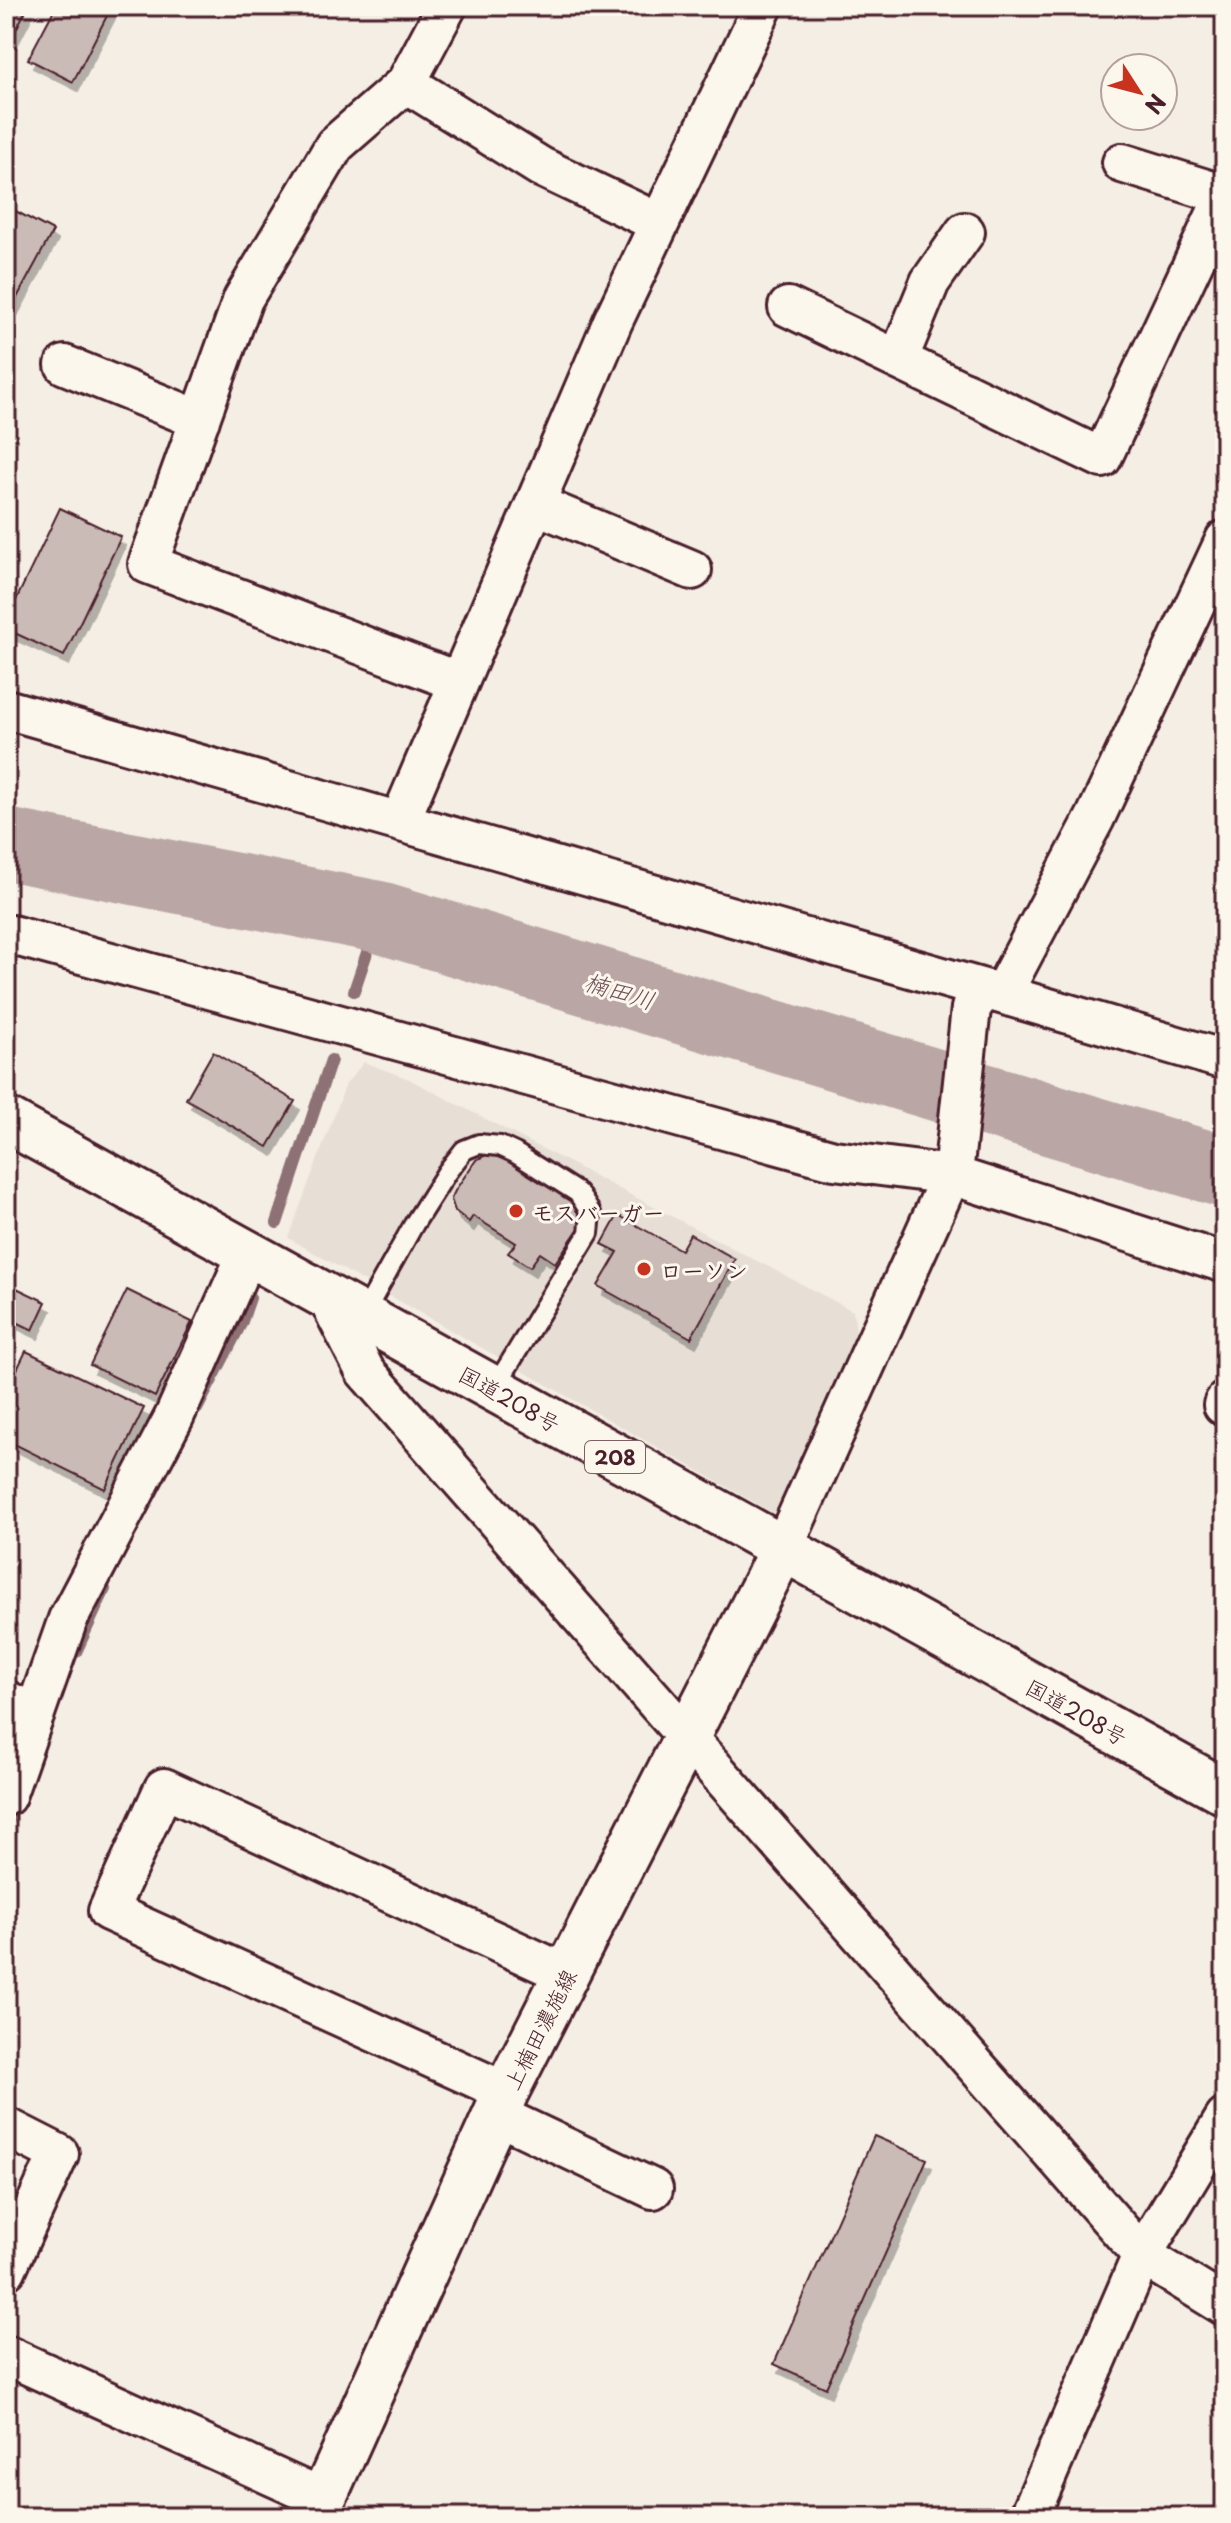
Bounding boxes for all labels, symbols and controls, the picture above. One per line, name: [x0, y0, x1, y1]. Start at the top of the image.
north arrow: [1099, 52, 1179, 132]
text: N: [1138, 88, 1175, 121]
water label: 楠田川: [580, 962, 660, 1018]
place label: モスバーガー: [532, 1195, 664, 1228]
marker: モスバーガー: [507, 1202, 525, 1220]
place label: ローソン: [660, 1253, 748, 1286]
marker: ローソン: [635, 1260, 653, 1278]
street label: 国道208号: [453, 1356, 567, 1440]
road number: 208: [585, 1441, 645, 1473]
street label: 国道208号: [1020, 1669, 1134, 1753]
street label: 上楠田濃施線: [494, 1963, 584, 2095]

